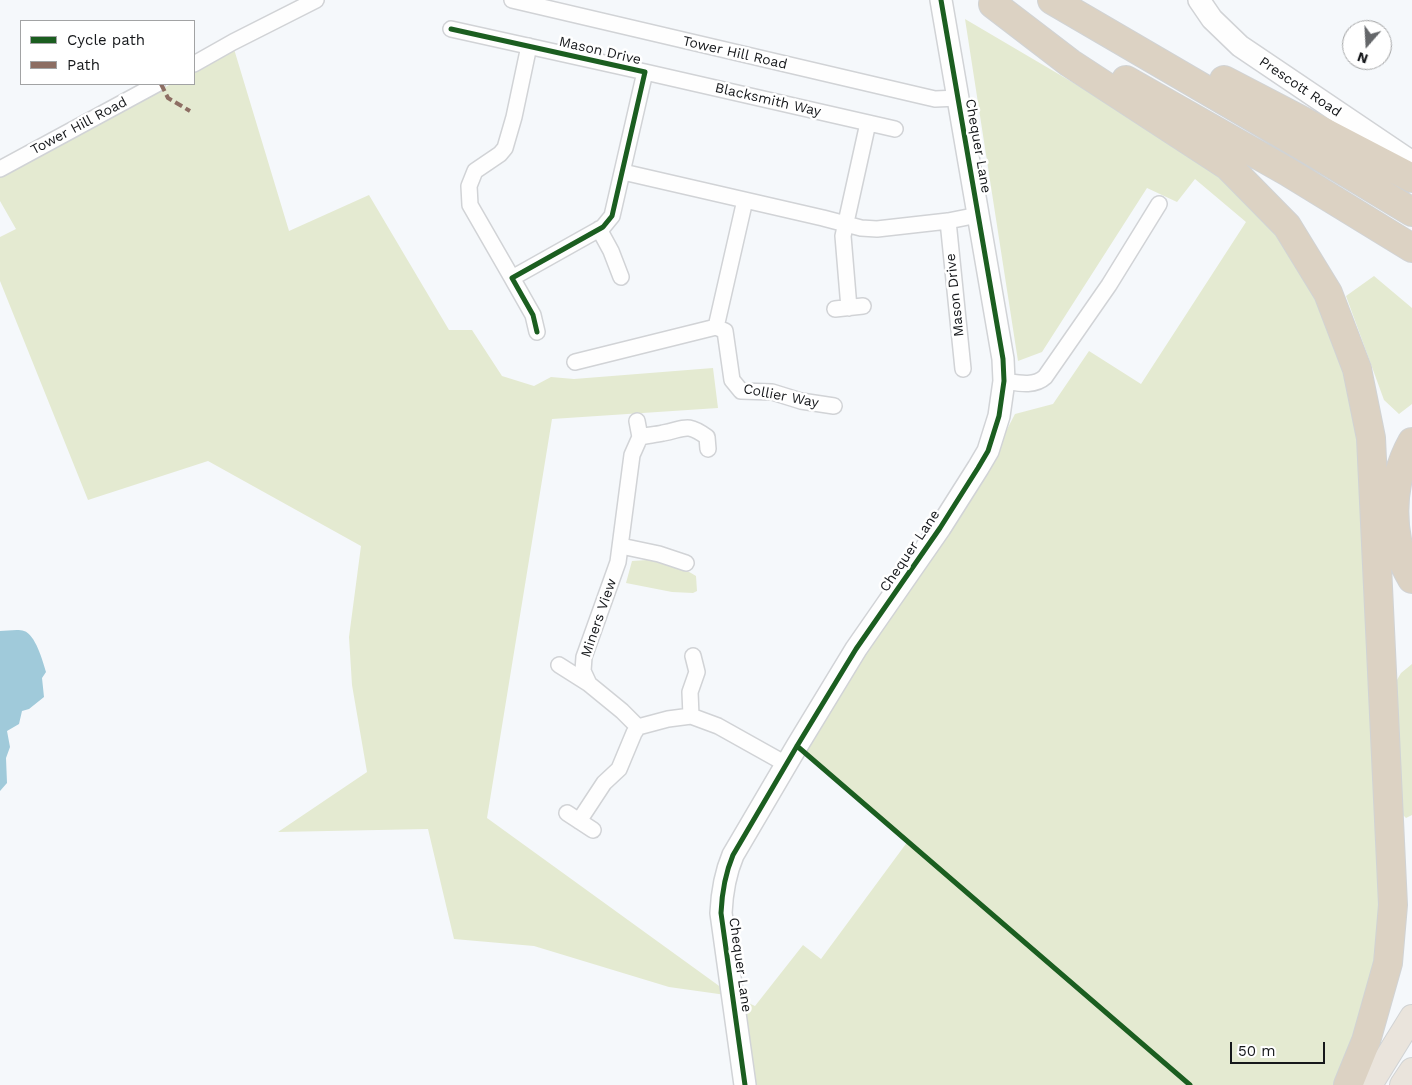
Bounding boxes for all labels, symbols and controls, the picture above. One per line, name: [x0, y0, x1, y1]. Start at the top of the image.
legend: [20, 20, 195, 85]
north arrow: [1342, 20, 1392, 70]
text: Cycle path: [67, 31, 145, 49]
street label: Mason Drive: [557, 33, 643, 69]
street label: Tower Hill Road: [681, 33, 789, 73]
text: N: [1355, 49, 1370, 67]
street label: Prescott Road: [1256, 53, 1344, 121]
text: Path: [67, 56, 100, 74]
street label: Blacksmith Way: [713, 80, 823, 120]
street label: Tower Hill Road: [28, 94, 130, 158]
street label: Chequer Lane: [961, 98, 995, 194]
street label: Mason Drive: [942, 252, 968, 338]
street label: Collier Way: [742, 380, 820, 412]
street label: Chequer Lane: [876, 507, 944, 595]
street label: Miners View: [578, 576, 620, 660]
street label: Chequer Lane: [725, 917, 755, 1013]
scale bar: [1232, 1032, 1327, 1064]
text: 50 m: [1238, 1042, 1275, 1060]

